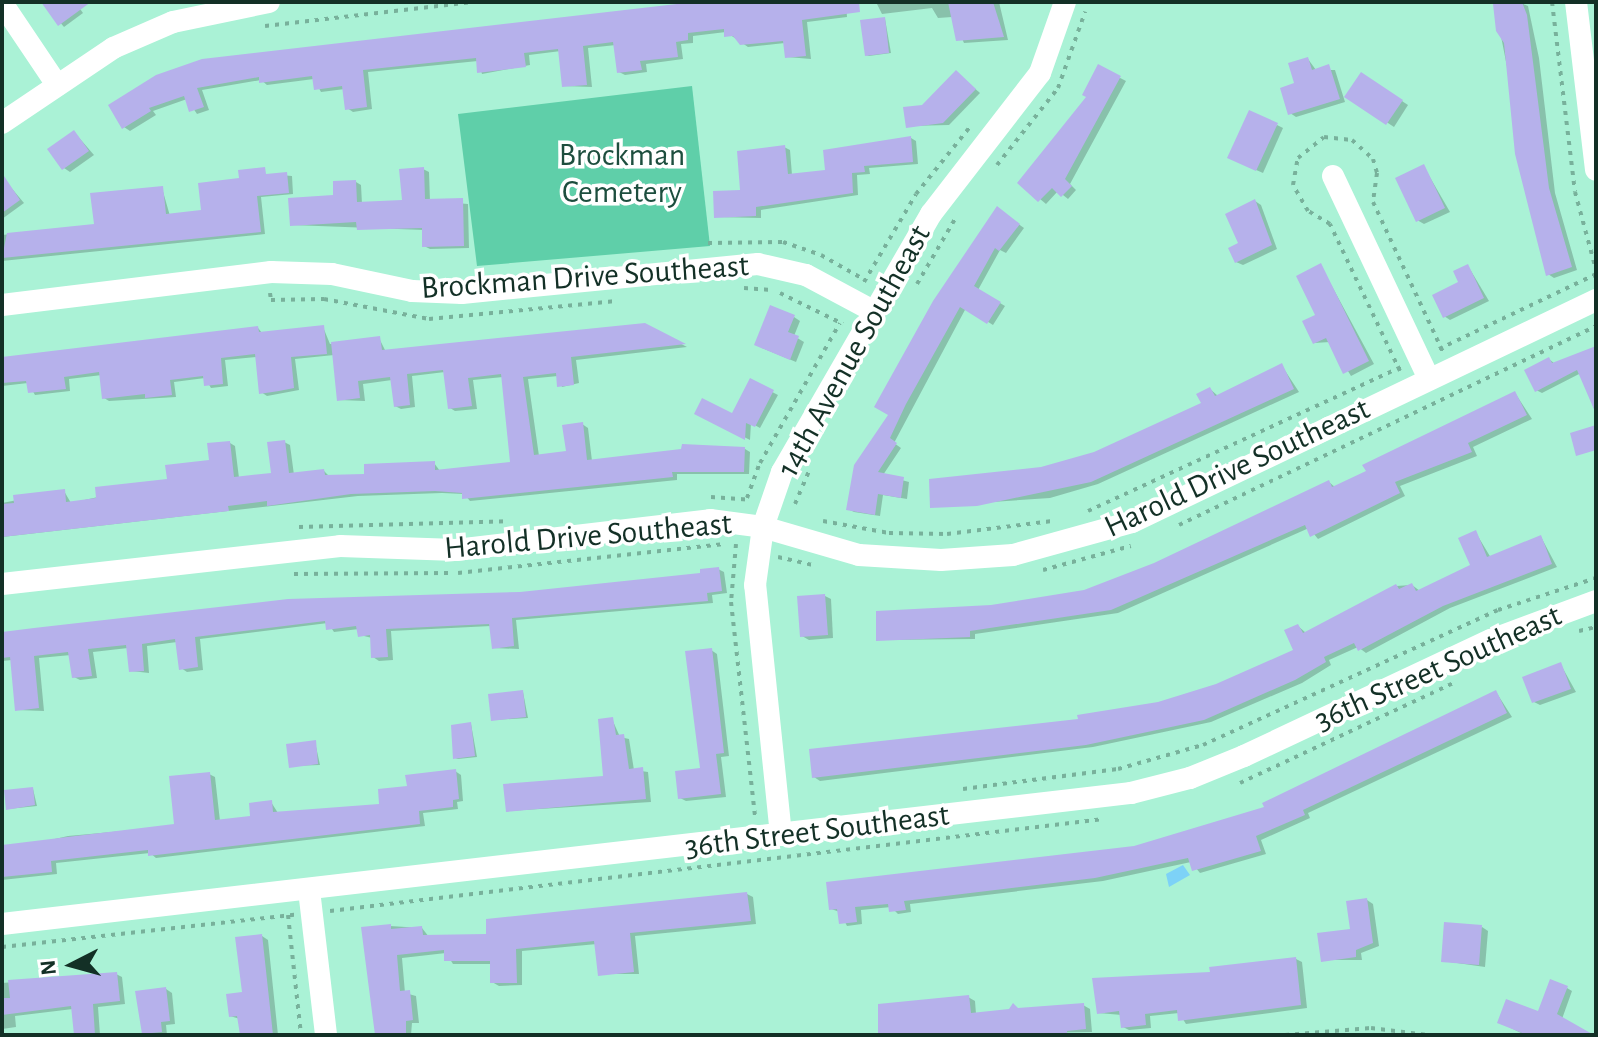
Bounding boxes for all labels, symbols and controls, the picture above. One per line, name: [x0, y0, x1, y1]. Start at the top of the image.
park label: Brockman Cemetery: [559, 137, 685, 212]
street label: 14th Avenue Southeast: [769, 218, 939, 484]
street label: Brockman Drive Southeast: [420, 246, 750, 308]
street label: Harold Drive Southeast: [1098, 390, 1376, 546]
street label: Harold Drive Southeast: [443, 504, 733, 568]
street label: 36th Street Southeast: [1309, 596, 1567, 740]
street label: 36th Street Southeast: [683, 796, 951, 866]
north arrow: [32, 925, 112, 1005]
text: N: [36, 959, 60, 976]

